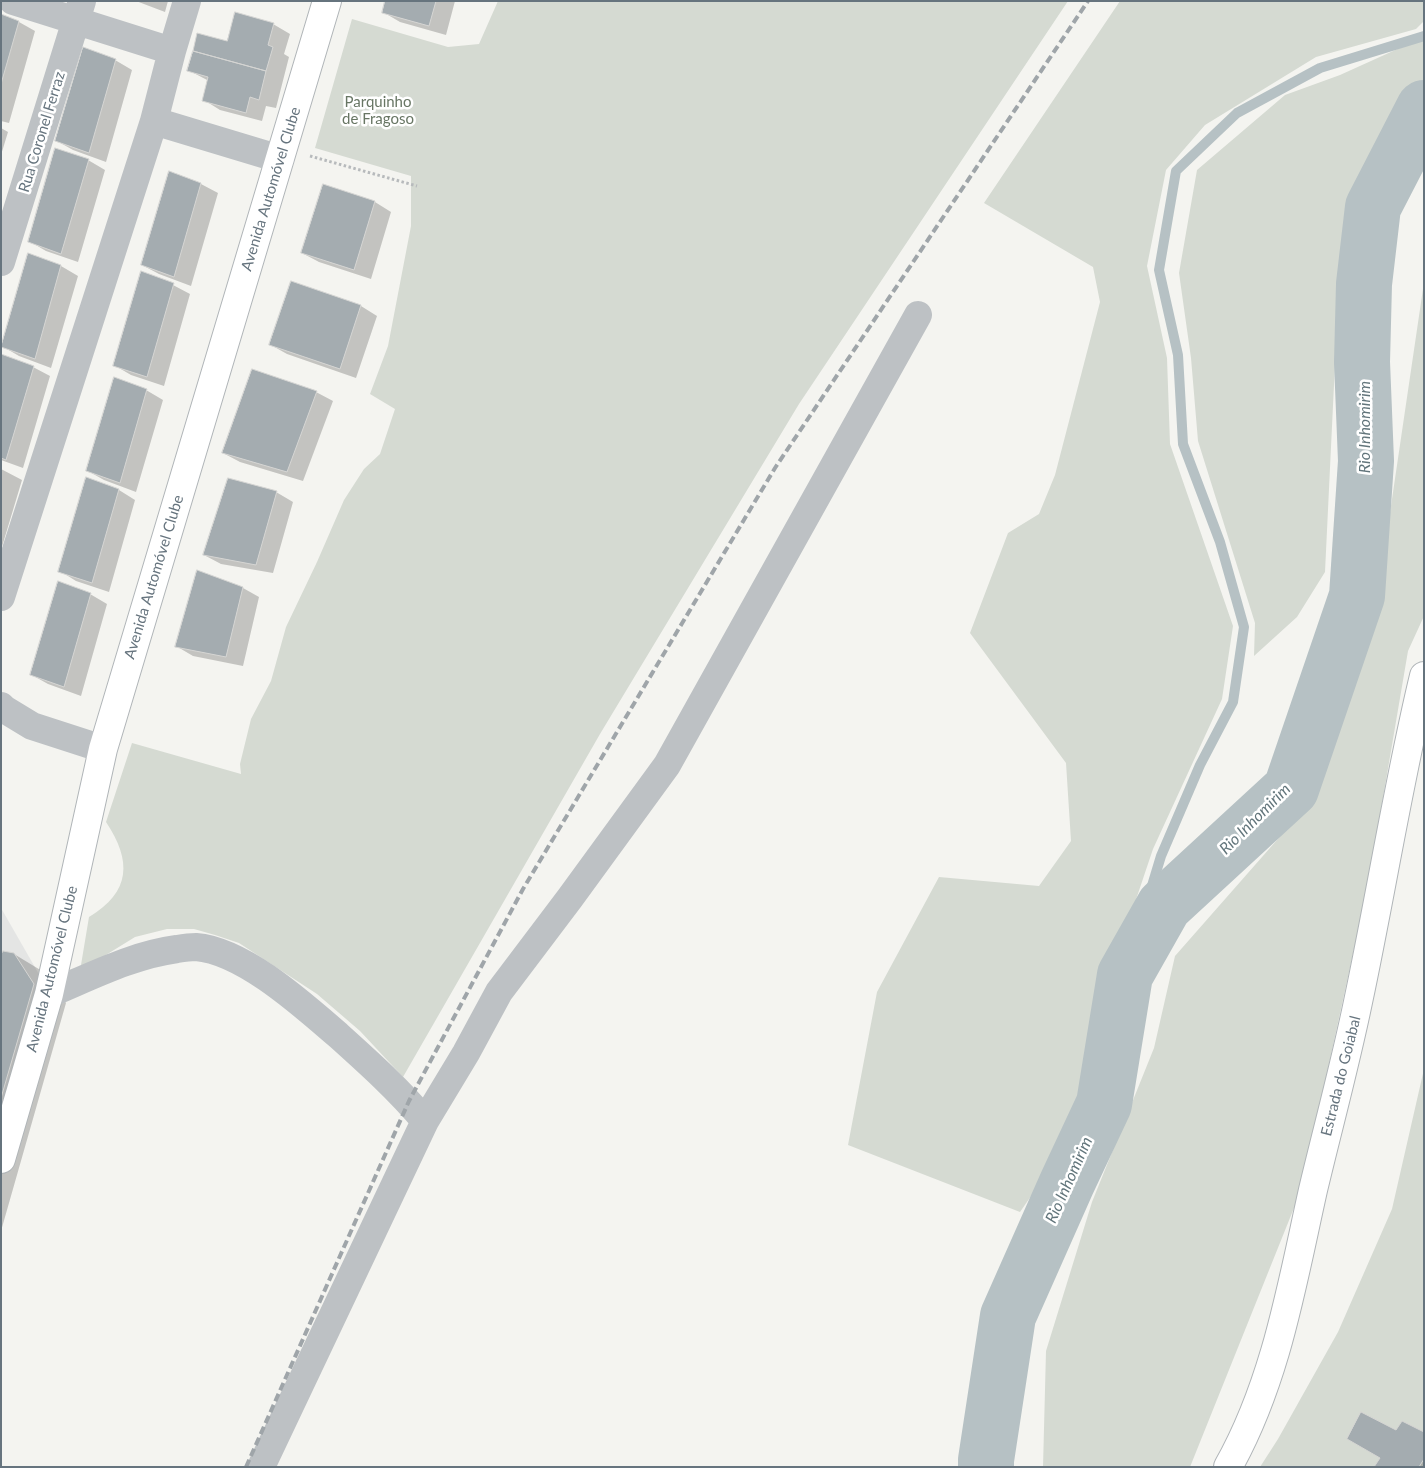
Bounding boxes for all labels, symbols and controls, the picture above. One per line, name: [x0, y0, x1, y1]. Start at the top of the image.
street label: Rua Coronel Ferraz: [15, 69, 69, 195]
park label: Parquinho de Fragoso: [342, 93, 414, 128]
street label: Avenida Automóvel Clube: [237, 105, 305, 273]
water label: Rio Inhomirim: [1355, 381, 1375, 473]
street label: Avenida Automóvel Clube: [120, 493, 188, 661]
water label: Rio Inhomirim: [1216, 780, 1294, 858]
street label: Avenida Automóvel Clube: [23, 884, 81, 1054]
street label: Estrada do Goiabal: [1317, 1014, 1365, 1138]
water label: Rio Inhomirim: [1041, 1134, 1097, 1226]

